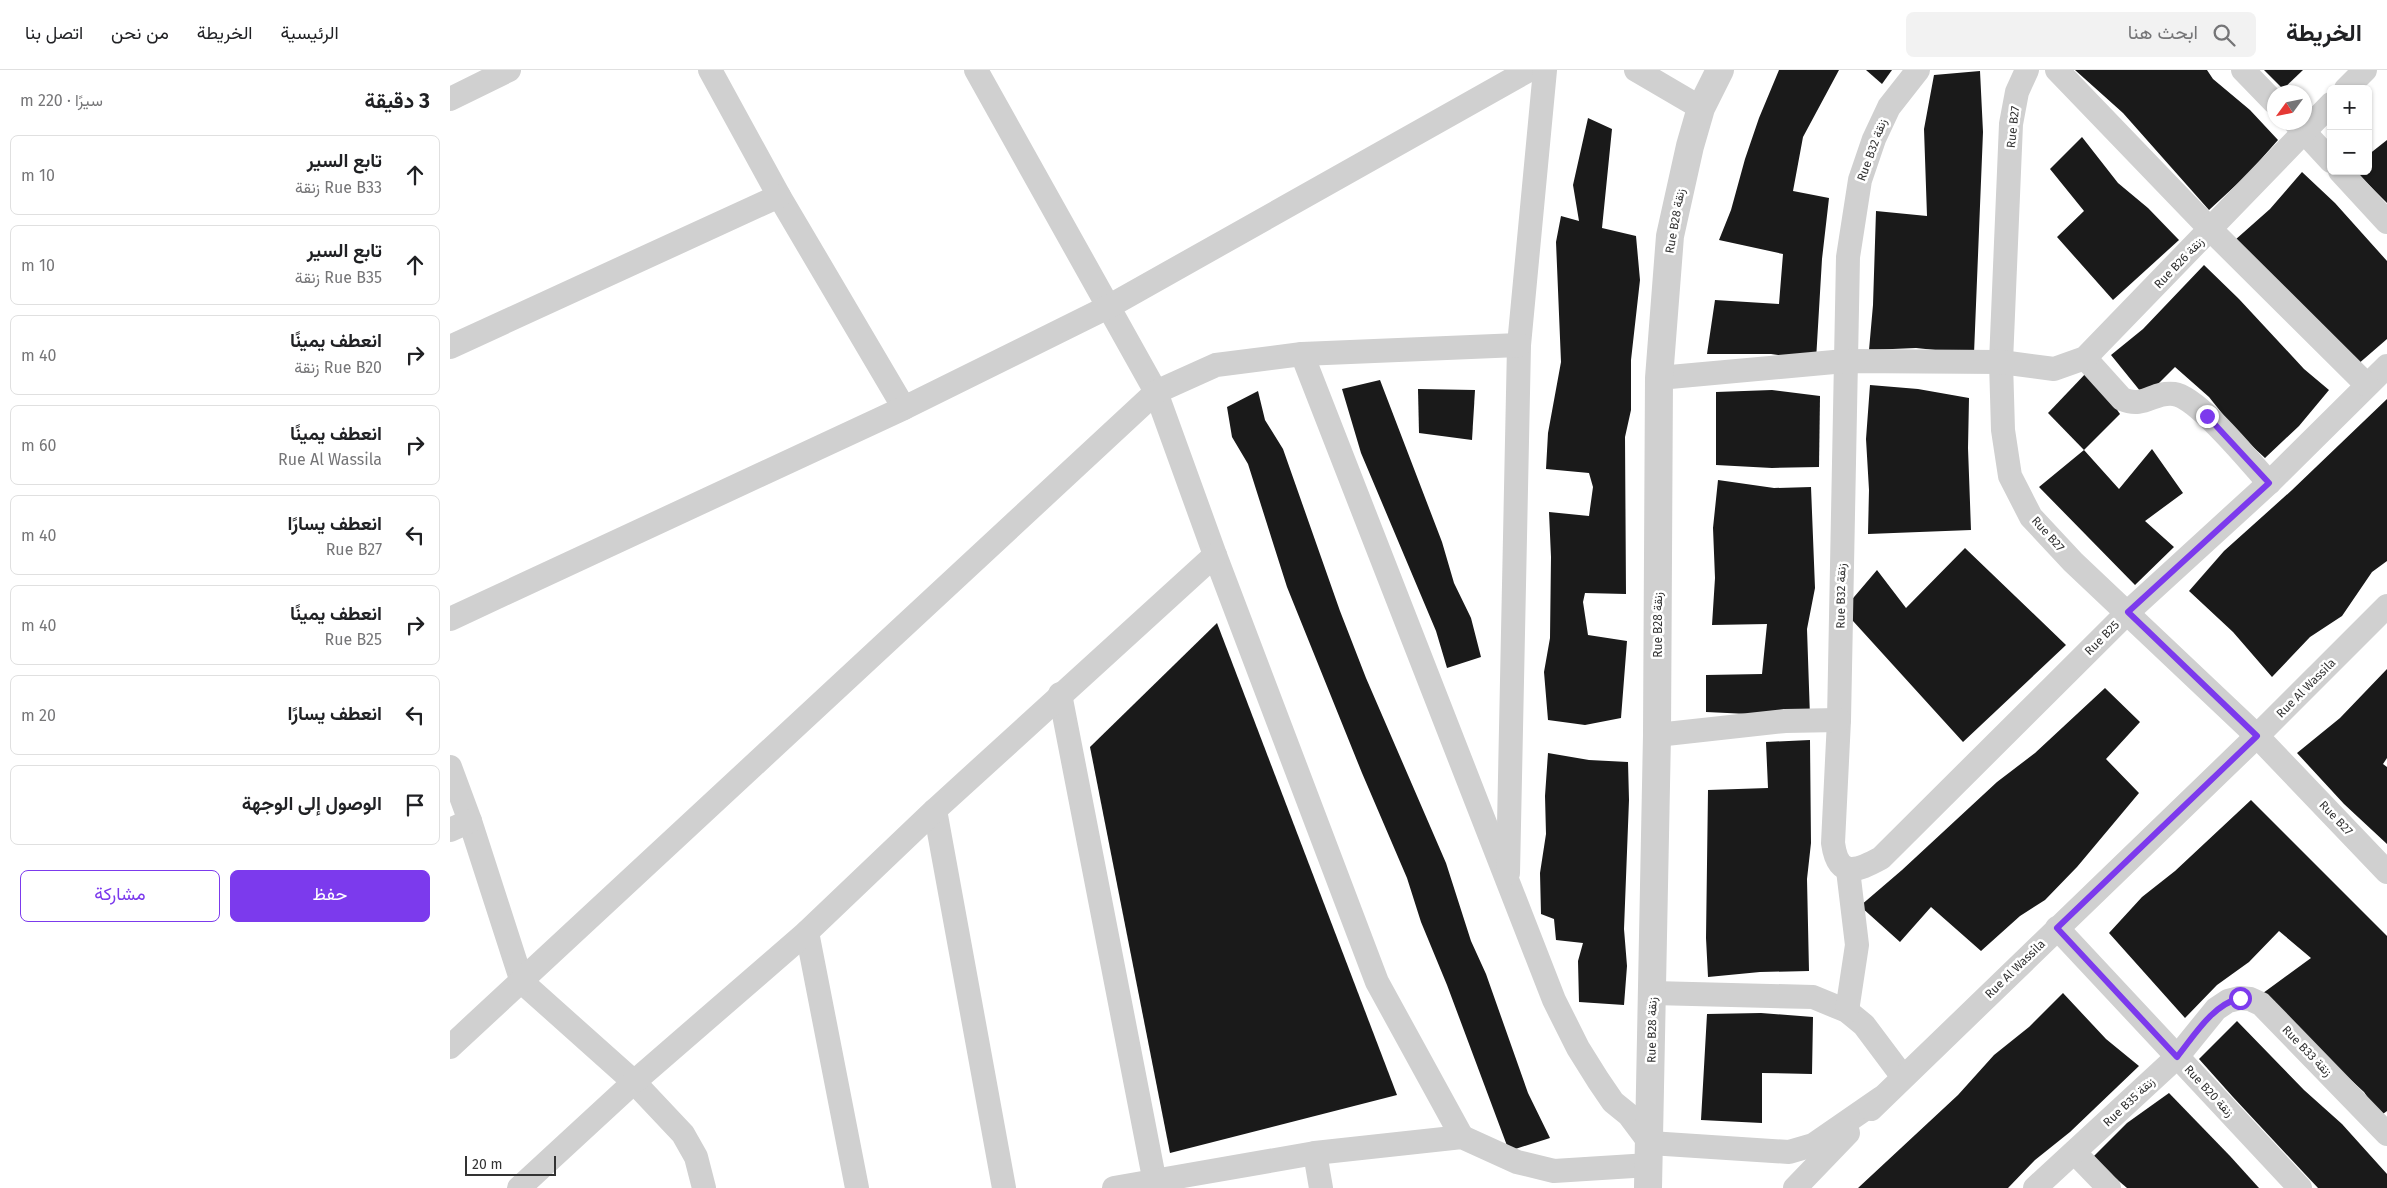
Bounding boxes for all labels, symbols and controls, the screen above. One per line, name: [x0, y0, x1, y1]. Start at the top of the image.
search box: [1906, 12, 2256, 57]
text: الخريطة: [2286, 19, 2362, 47]
text: ابحث هنا: [2128, 21, 2198, 44]
icon: search: [2210, 21, 2238, 49]
text: اتصل بنا: [25, 22, 83, 44]
text: من نحن: [111, 22, 169, 44]
text: الخريطة: [197, 22, 253, 44]
text: الرئيسية: [281, 22, 339, 44]
north arrow: [2267, 85, 2312, 130]
map controls: [2327, 85, 2372, 175]
button: +: [2327, 85, 2372, 130]
text: 3 دقيقة: [365, 88, 430, 114]
text: سيرًا · 220 m: [20, 91, 103, 110]
street label: Rue B27: [2004, 105, 2022, 149]
street label: Rue B32 زنقة: [1854, 117, 1891, 183]
button: −: [2327, 130, 2372, 175]
text: تابع السير: [307, 149, 382, 172]
icon: ahead: [401, 161, 429, 189]
text: 10 m: [21, 166, 55, 185]
text: Rue B33 زنقة: [295, 178, 382, 197]
street label: Rue B28 زنقة: [1662, 187, 1689, 255]
street label: Rue B26 زنقة: [2151, 235, 2208, 292]
text: تابع السير: [307, 239, 382, 262]
icon: ahead: [401, 251, 429, 279]
text: 10 m: [21, 256, 55, 275]
text: Rue B35 زنقة: [295, 268, 382, 287]
text: انعطف يمينًا: [290, 329, 382, 352]
icon: right: [401, 341, 429, 369]
text: 40 m: [21, 346, 56, 365]
text: Rue B20 زنقة: [294, 358, 382, 377]
route end: [2196, 405, 2219, 428]
text: انعطف يمينًا: [290, 422, 382, 445]
icon: right: [401, 431, 429, 459]
text: 60 m: [21, 436, 56, 455]
text: Rue Al Wassila: [278, 450, 382, 469]
text: انعطف يسارًا: [288, 512, 382, 535]
street label: Rue B27: [2029, 514, 2067, 554]
icon: left: [401, 521, 429, 549]
text: 40 m: [21, 526, 56, 545]
text: Rue B27: [326, 540, 382, 559]
street label: Rue B32 زنقة: [1833, 563, 1850, 629]
street label: Rue B28 زنقة: [1651, 592, 1666, 658]
text: انعطف يمينًا: [290, 602, 382, 625]
icon: right: [401, 611, 429, 639]
text: 40 m: [21, 616, 56, 635]
street label: Rue B25: [2082, 618, 2122, 658]
text: Rue B25: [325, 630, 382, 649]
street label: Rue Al Wassila: [2273, 655, 2339, 721]
icon: left: [401, 701, 429, 729]
text: انعطف يسارًا: [288, 702, 382, 725]
text: 20 m: [21, 706, 56, 725]
icon: arrive: [401, 791, 429, 819]
text: الوصول إلى الوجهة: [242, 792, 382, 815]
street label: Rue B27: [2316, 798, 2356, 838]
button: مشاركة: [20, 870, 220, 922]
button: حفظ: [230, 870, 430, 922]
street label: Rue Al Wassila: [1982, 937, 2048, 1001]
route start: [2229, 987, 2252, 1010]
street label: Rue B28 زنقة: [1644, 997, 1661, 1063]
street label: Rue B33 زنقة: [2279, 1023, 2335, 1080]
street label: Rue B20 زنقة: [2181, 1062, 2237, 1121]
street label: Rue B35 زنقة: [2100, 1075, 2158, 1130]
scale bar: [465, 1153, 556, 1176]
text: 20 m: [472, 1156, 502, 1173]

